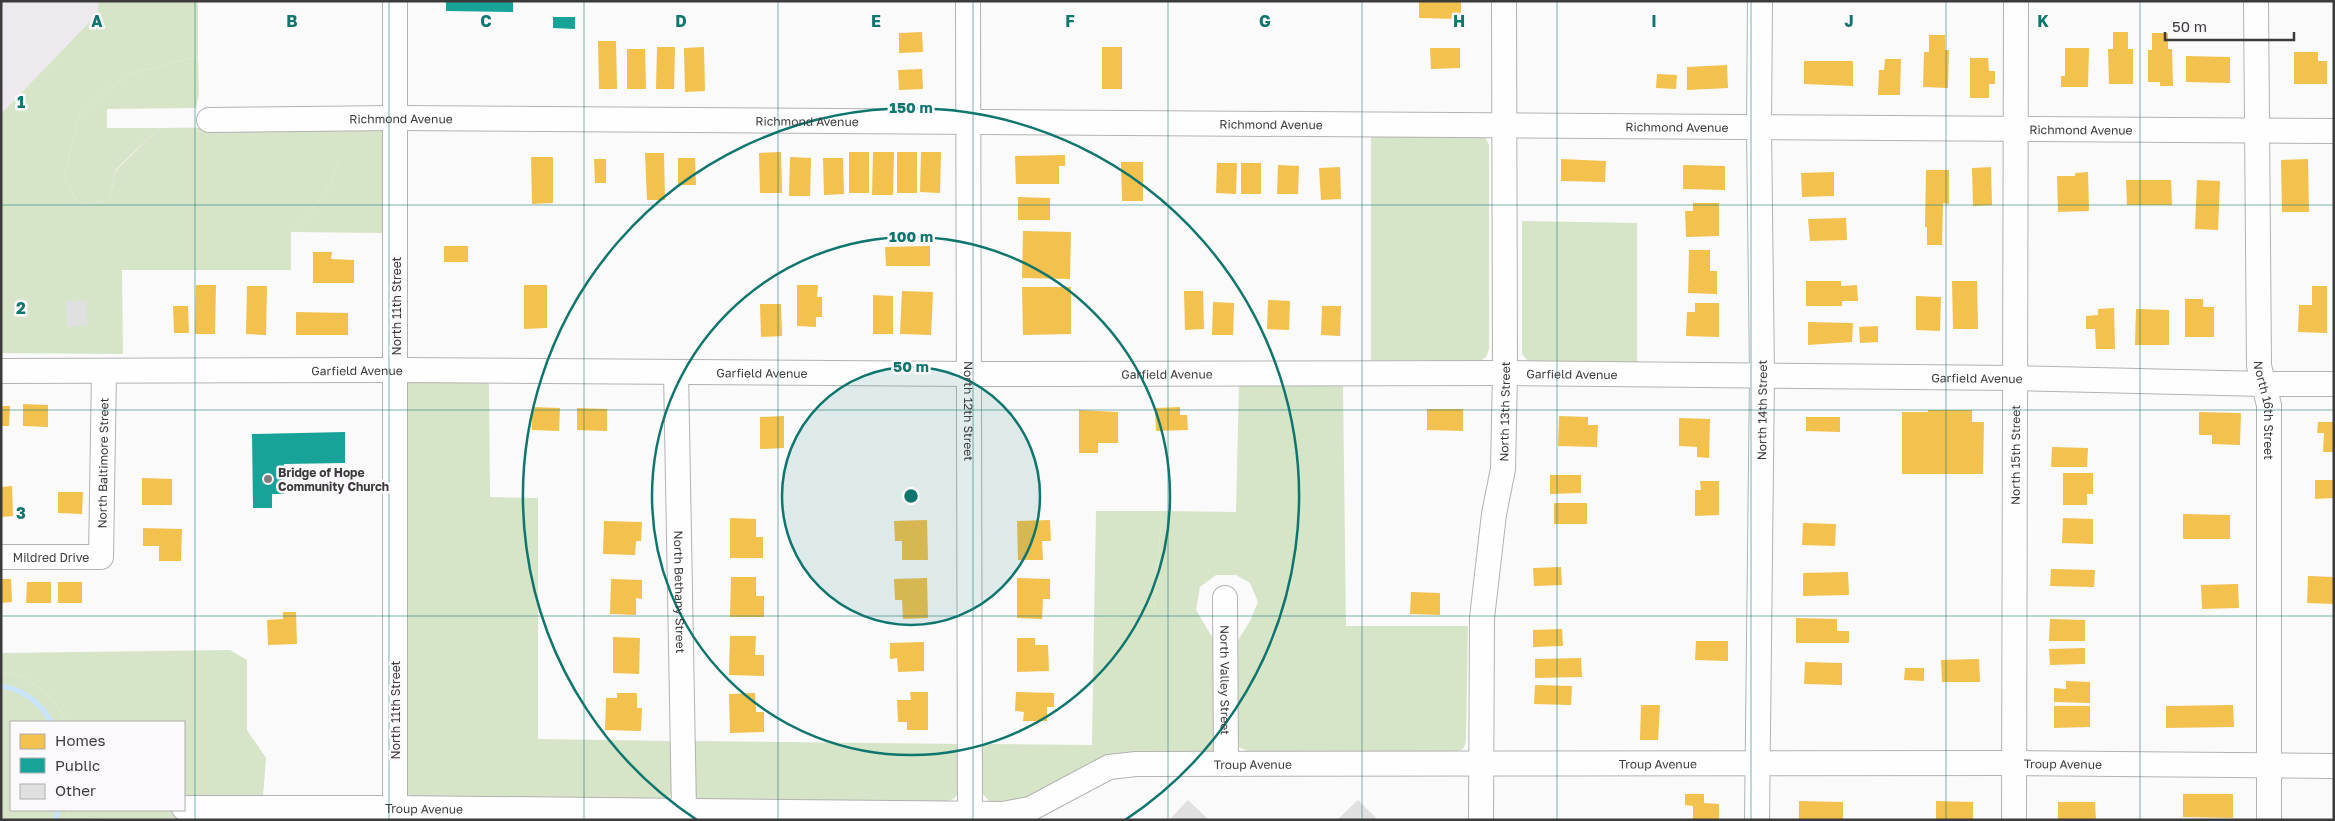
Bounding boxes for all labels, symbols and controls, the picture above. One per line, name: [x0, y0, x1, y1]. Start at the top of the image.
scale bar: [2165, 10, 2294, 42]
text: A: [91, 11, 103, 31]
text: B: [286, 11, 298, 31]
text: C: [480, 11, 492, 31]
text: D: [675, 11, 687, 31]
text: E: [871, 11, 881, 31]
text: F: [1065, 11, 1075, 31]
text: G: [1259, 11, 1271, 31]
text: H: [1453, 11, 1465, 31]
text: I: [1651, 11, 1657, 31]
text: J: [1844, 11, 1854, 31]
text: K: [2037, 11, 2049, 31]
text: 50 m: [2172, 17, 2207, 35]
text: 1: [17, 92, 25, 112]
text: 150 m: [889, 98, 933, 116]
street label: Richmond Avenue: [349, 110, 453, 126]
street label: Richmond Avenue: [755, 113, 859, 129]
street label: Richmond Avenue: [1219, 116, 1323, 132]
street label: Richmond Avenue: [1625, 119, 1729, 134]
street label: Richmond Avenue: [2029, 121, 2133, 137]
text: 100 m: [889, 227, 933, 245]
street label: North 11th Street: [389, 256, 404, 355]
text: 2: [16, 298, 26, 318]
text: 50 m: [893, 357, 929, 375]
street label: North 14th Street: [1754, 360, 1770, 460]
street label: North 12th Street: [961, 361, 977, 461]
street label: North 13th Street: [1496, 361, 1513, 462]
street label: North 16th Street: [2251, 361, 2277, 460]
street label: Garfield Avenue: [311, 362, 403, 378]
street label: Garfield Avenue: [716, 365, 808, 380]
street label: Garfield Avenue: [1121, 366, 1213, 381]
street label: Garfield Avenue: [1526, 366, 1618, 382]
street label: Garfield Avenue: [1931, 370, 2023, 386]
street label: North Baltimore Street: [94, 397, 111, 529]
street label: North 15th Street: [2007, 405, 2023, 505]
place label: Bridge of Hope Community Church: [278, 465, 389, 494]
marker: Bridge of Hope Community Church: [262, 473, 274, 485]
centre of rings: [902, 487, 920, 505]
text: 3: [16, 503, 26, 523]
street label: North Bethany Street: [671, 530, 689, 654]
street label: Mildred Drive: [13, 550, 89, 565]
street label: North Valley Street: [1218, 625, 1233, 735]
street label: North 11th Street: [388, 660, 403, 759]
legend: [10, 721, 185, 811]
text: Homes: [55, 731, 105, 749]
text: Public: [55, 756, 100, 774]
street label: Troup Avenue: [1214, 756, 1292, 771]
street label: Troup Avenue: [1619, 756, 1697, 771]
street label: Troup Avenue: [2024, 756, 2102, 771]
text: Other: [55, 781, 96, 799]
street label: Troup Avenue: [385, 801, 463, 816]

